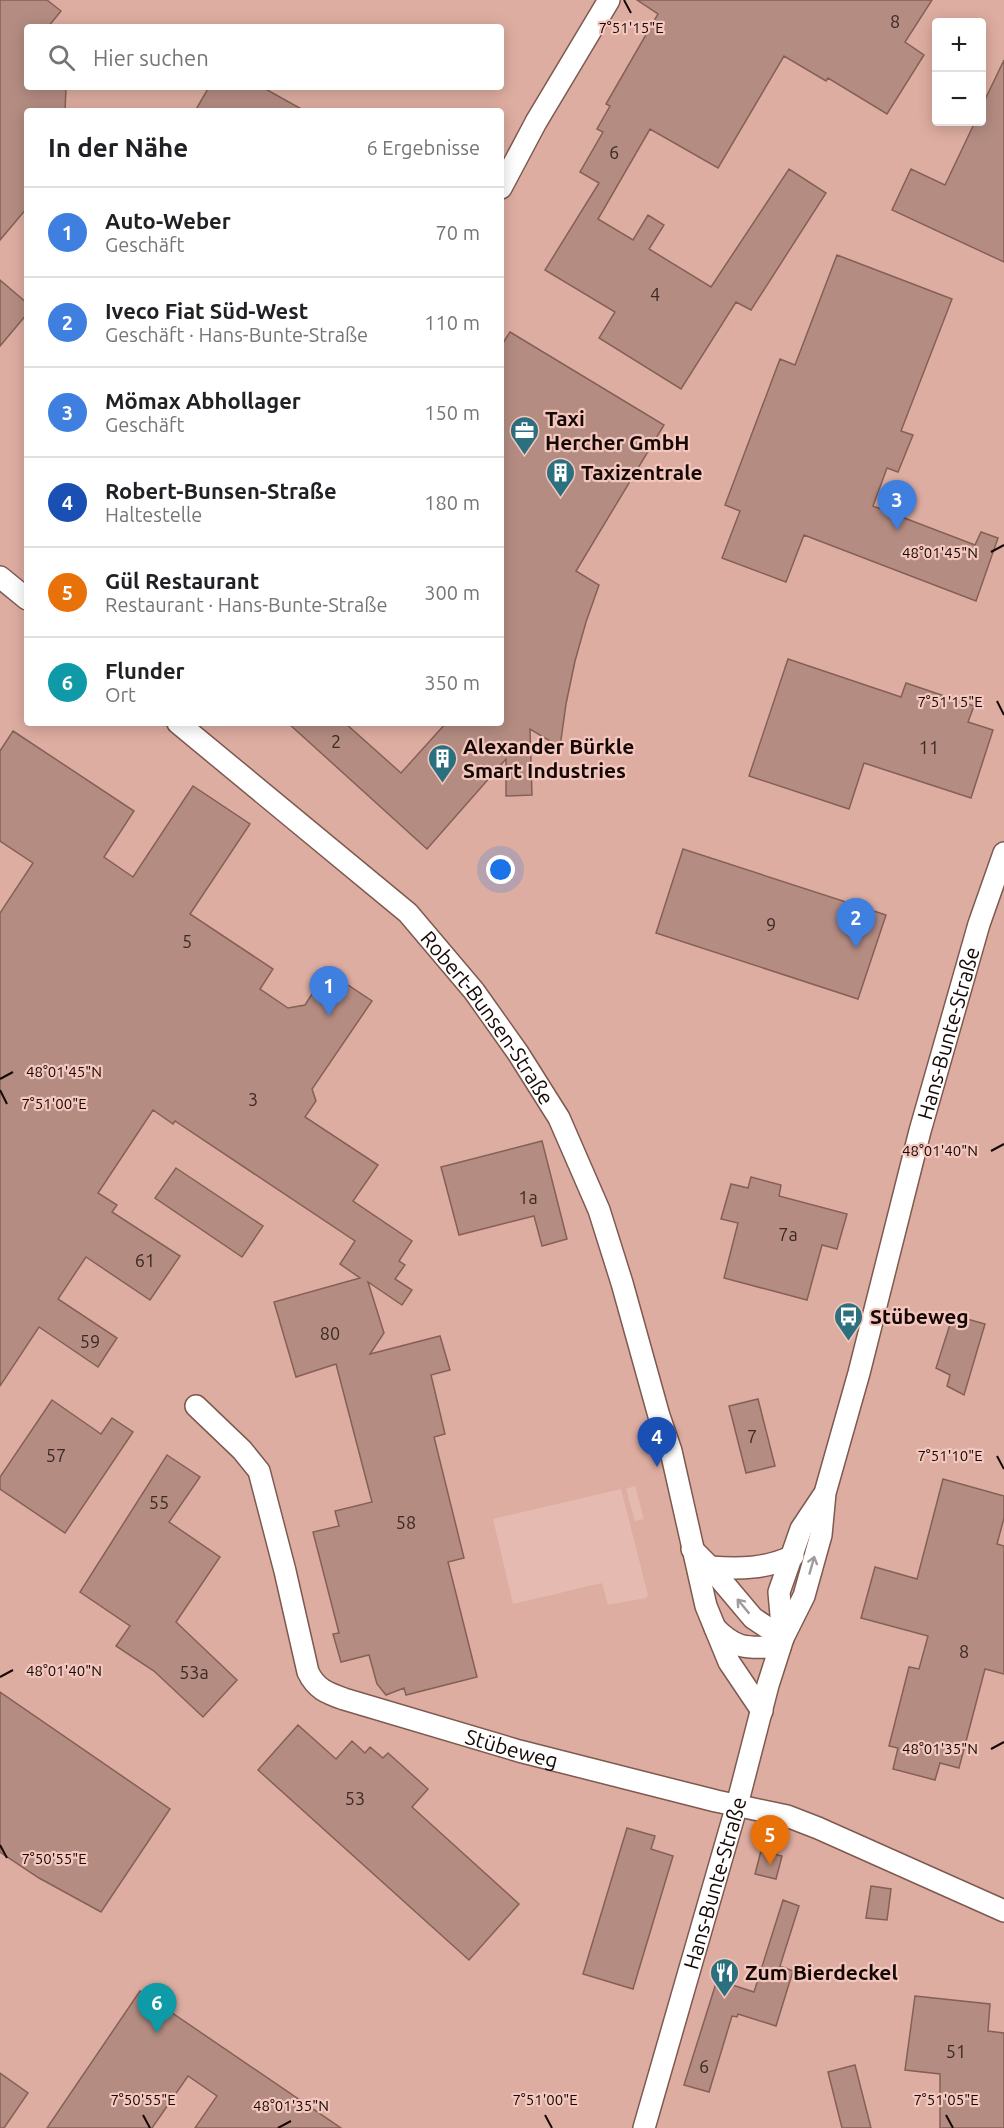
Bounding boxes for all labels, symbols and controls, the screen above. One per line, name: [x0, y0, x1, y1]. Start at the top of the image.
house number: 8: [890, 11, 900, 31]
map controls: [932, 18, 986, 126]
button: +: [932, 18, 986, 72]
text: 7°51'15"E: [598, 19, 664, 36]
search box: [24, 24, 504, 90]
icon: search: [45, 41, 78, 74]
text: Hier suchen: [93, 45, 209, 70]
button: −: [932, 72, 986, 126]
text: In der Nähe: [48, 133, 188, 162]
text: 6 Ergebnisse: [366, 136, 480, 159]
house number: 6: [609, 142, 619, 162]
text: Auto-Weber: [105, 208, 231, 233]
text: 1: [62, 221, 73, 244]
text: 70 m: [436, 221, 480, 244]
text: Geschäft: [105, 233, 184, 256]
house number: 4: [650, 284, 660, 304]
text: Iveco Fiat Süd-West: [105, 298, 308, 323]
text: 2: [62, 311, 73, 334]
text: 110 m: [424, 311, 480, 334]
text: Geschäft · Hans-Bunte-Straße: [105, 323, 368, 346]
text: Mömax Abhollager: [105, 388, 301, 413]
text: 3: [62, 401, 73, 424]
text: 150 m: [424, 401, 480, 424]
place label: Taxi Hercher GmbH: [545, 406, 690, 454]
text: Geschäft: [105, 413, 184, 436]
office icon: Taxi Hercher GmbH: [508, 414, 540, 456]
building icon: Taxizentrale: [544, 456, 576, 498]
place label: Taxizentrale: [581, 460, 703, 484]
text: Robert-Bunsen-Straße: [105, 478, 337, 503]
pin: 3: [878, 480, 916, 530]
text: 4: [62, 491, 73, 514]
text: 180 m: [424, 491, 480, 514]
text: Haltestelle: [105, 503, 202, 526]
text: 48°01'45"N: [902, 544, 978, 561]
text: Gül Restaurant: [105, 568, 259, 593]
text: 5: [62, 581, 73, 604]
text: 300 m: [424, 581, 480, 604]
text: Restaurant · Hans-Bunte-Straße: [105, 593, 387, 616]
text: Flunder: [105, 658, 185, 683]
text: 6: [62, 671, 73, 694]
text: 350 m: [424, 671, 480, 694]
text: Ort: [105, 683, 136, 706]
text: 7°51'15"E: [917, 693, 983, 710]
house number: 2: [331, 731, 341, 751]
place label: Alexander Bürkle Smart Industries: [463, 734, 634, 782]
house number: 11: [919, 737, 939, 757]
building icon: Alexander Bürkle Smart Industries: [426, 742, 458, 784]
your location: [486, 855, 515, 884]
pin: 2: [836, 898, 876, 948]
house number: 9: [766, 914, 776, 934]
street label: Robert-Bunsen-Straße: [416, 926, 559, 1109]
house number: 5: [182, 931, 192, 951]
street label: Hans-Bunte-Straße: [912, 944, 984, 1122]
pin: 1: [310, 966, 348, 1016]
text: 48°01'45"N: [26, 1063, 102, 1080]
house number: 3: [248, 1089, 258, 1109]
text: 7°51'00"E: [21, 1095, 87, 1112]
text: 48°01'40"N: [902, 1142, 978, 1159]
house number: 1a: [518, 1187, 538, 1207]
house number: 7a: [778, 1224, 798, 1244]
house number: 61: [135, 1250, 155, 1270]
bus stop icon: Stübeweg: [833, 1300, 865, 1342]
place label: Stübeweg: [870, 1304, 969, 1328]
house number: 80: [320, 1323, 340, 1343]
house number: 59: [80, 1331, 100, 1351]
pin: 4: [638, 1418, 676, 1467]
house number: 7: [747, 1426, 757, 1446]
house number: 57: [46, 1445, 66, 1465]
text: 7°51'10"E: [917, 1447, 983, 1464]
house number: 55: [149, 1492, 169, 1512]
house number: 58: [396, 1512, 416, 1532]
one-way arrow: [807, 1556, 818, 1575]
one-way arrow: [737, 1599, 750, 1615]
house number: 8: [959, 1641, 969, 1661]
text: 48°01'40"N: [26, 1662, 102, 1679]
house number: 53a: [179, 1662, 209, 1682]
street label: Stübeweg: [463, 1724, 561, 1772]
text: 48°01'35"N: [902, 1740, 978, 1757]
house number: 53: [345, 1788, 365, 1808]
street label: Hans-Bunte-Straße: [678, 1794, 751, 1972]
pin: 5: [750, 1816, 790, 1865]
text: 7°50'55"E: [21, 1850, 87, 1867]
restaurant icon: Zum Bierdeckel: [708, 1956, 740, 1998]
place label: Zum Bierdeckel: [745, 1960, 898, 1984]
pin: 6: [138, 1984, 176, 2033]
house number: 51: [946, 2041, 966, 2061]
house number: 6: [699, 2056, 709, 2076]
text: 7°50'55"E: [110, 2091, 176, 2108]
text: 7°51'00"E: [512, 2091, 578, 2108]
text: 7°51'05"E: [913, 2091, 979, 2108]
text: 48°01'35"N: [253, 2097, 329, 2114]

